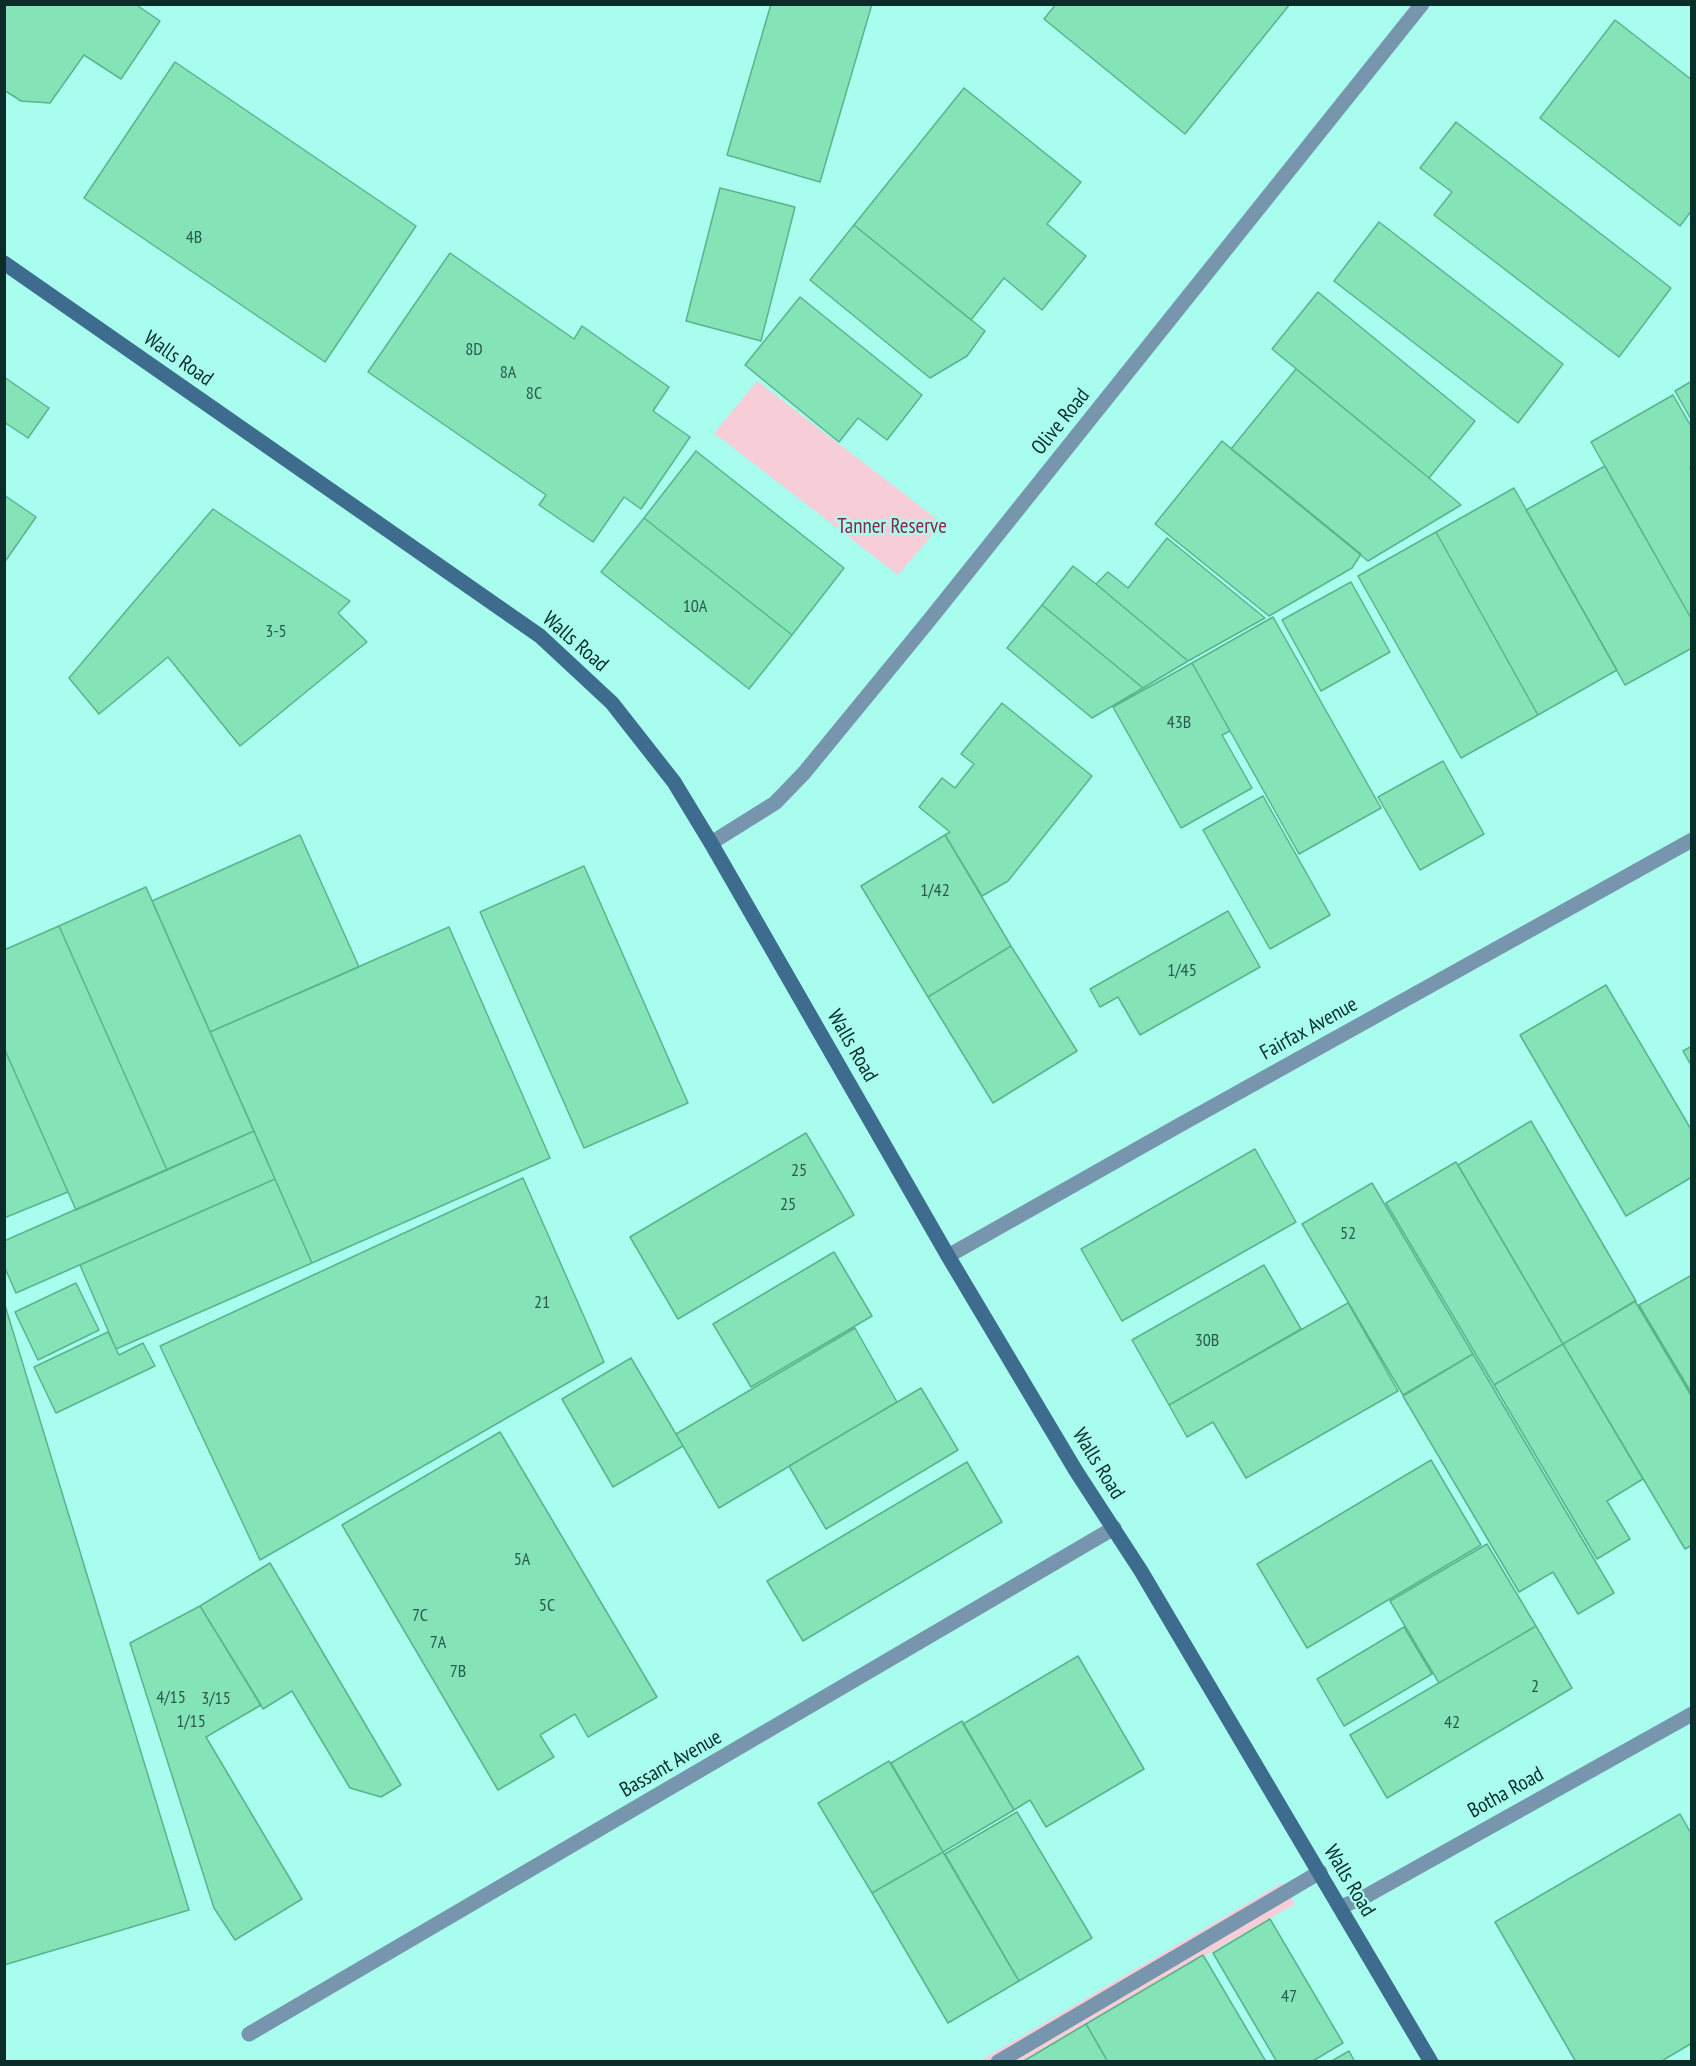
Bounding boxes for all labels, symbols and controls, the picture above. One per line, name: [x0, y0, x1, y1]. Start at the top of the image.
house number: 4B: [186, 227, 202, 249]
street label: Walls Road: [138, 326, 218, 392]
house number: 8D: [465, 339, 483, 361]
house number: 8A: [500, 362, 516, 384]
house number: 8C: [526, 383, 542, 405]
street label: Olive Road: [1027, 384, 1095, 460]
park label: Tanner Reserve: [837, 514, 947, 540]
house number: 10A: [683, 596, 707, 618]
street label: Walls Road: [537, 607, 613, 677]
house number: 3-5: [265, 621, 287, 643]
house number: 43B: [1167, 712, 1191, 734]
house number: 1/42: [920, 880, 950, 902]
house number: 1/45: [1167, 960, 1197, 982]
street label: Fairfax Avenue: [1256, 992, 1362, 1066]
street label: Walls Road: [821, 1006, 883, 1086]
house number: 25: [791, 1160, 807, 1182]
house number: 25: [780, 1194, 796, 1216]
house number: 52: [1340, 1223, 1356, 1245]
house number: 21: [534, 1292, 550, 1314]
house number: 30B: [1195, 1330, 1219, 1352]
street label: Walls Road: [1066, 1424, 1130, 1504]
house number: 5A: [514, 1549, 530, 1571]
house number: 5C: [539, 1595, 555, 1617]
house number: 7C: [412, 1605, 428, 1627]
house number: 7A: [430, 1632, 446, 1654]
house number: 7B: [450, 1661, 466, 1683]
house number: 2: [1531, 1676, 1539, 1698]
house number: 4/15: [156, 1687, 186, 1709]
house number: 3/15: [201, 1688, 231, 1710]
house number: 1/15: [176, 1711, 206, 1733]
house number: 42: [1444, 1712, 1460, 1734]
street label: Bassant Avenue: [616, 1725, 726, 1803]
street label: Botha Road: [1464, 1762, 1548, 1824]
street label: Walls Road: [1318, 1841, 1380, 1921]
house number: 47: [1281, 1986, 1297, 2008]

